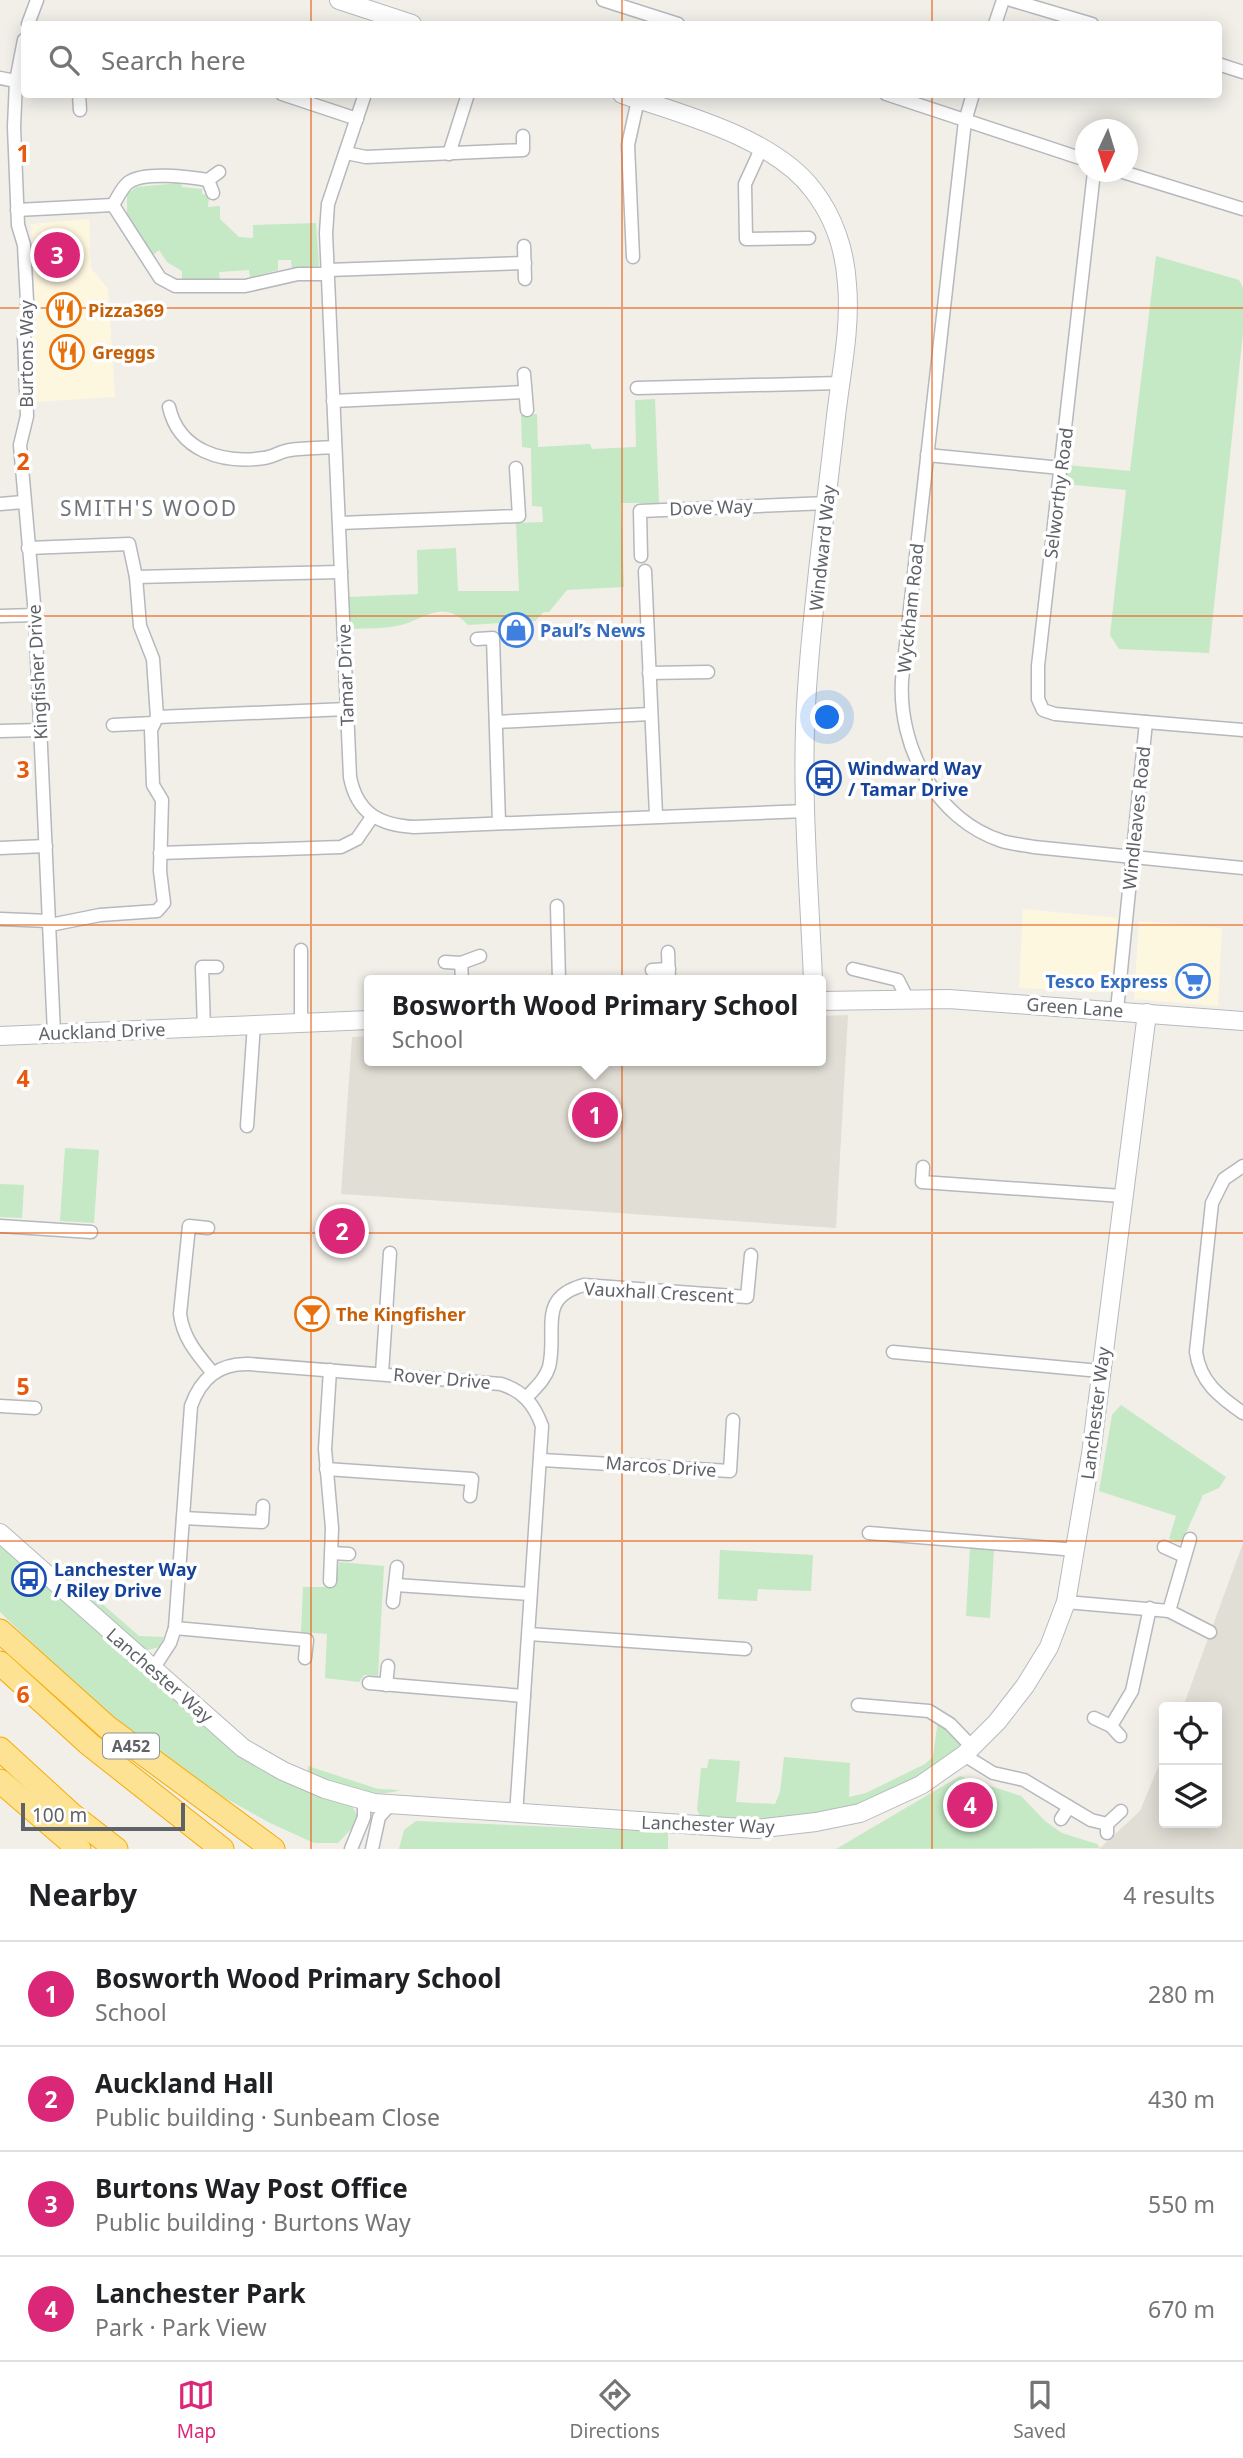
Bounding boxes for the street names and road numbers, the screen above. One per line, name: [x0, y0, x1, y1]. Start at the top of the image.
street label: Burtons Way: [14, 299, 38, 408]
street label: Selworthy Road: [1038, 426, 1078, 560]
street label: Windward Way: [803, 483, 841, 612]
street label: Dove Way: [669, 494, 754, 520]
street label: Wyckham Road: [891, 542, 929, 674]
street label: Kingfisher Drive: [21, 604, 53, 740]
street label: Tamar Drive: [331, 623, 359, 727]
street label: Windleaves Road: [1117, 745, 1155, 891]
street label: Green Lane: [1026, 992, 1124, 1022]
street label: Auckland Drive: [38, 1017, 166, 1045]
street label: Vauxhall Crescent: [583, 1276, 735, 1308]
street label: Lanchester Way: [1075, 1344, 1115, 1481]
street label: Rover Drive: [392, 1362, 492, 1394]
street label: Marcos Drive: [605, 1450, 717, 1482]
street label: Lanchester Way: [102, 1622, 219, 1728]
road number: A452: [103, 1734, 159, 1758]
street label: Lanchester Way: [641, 1810, 776, 1838]

